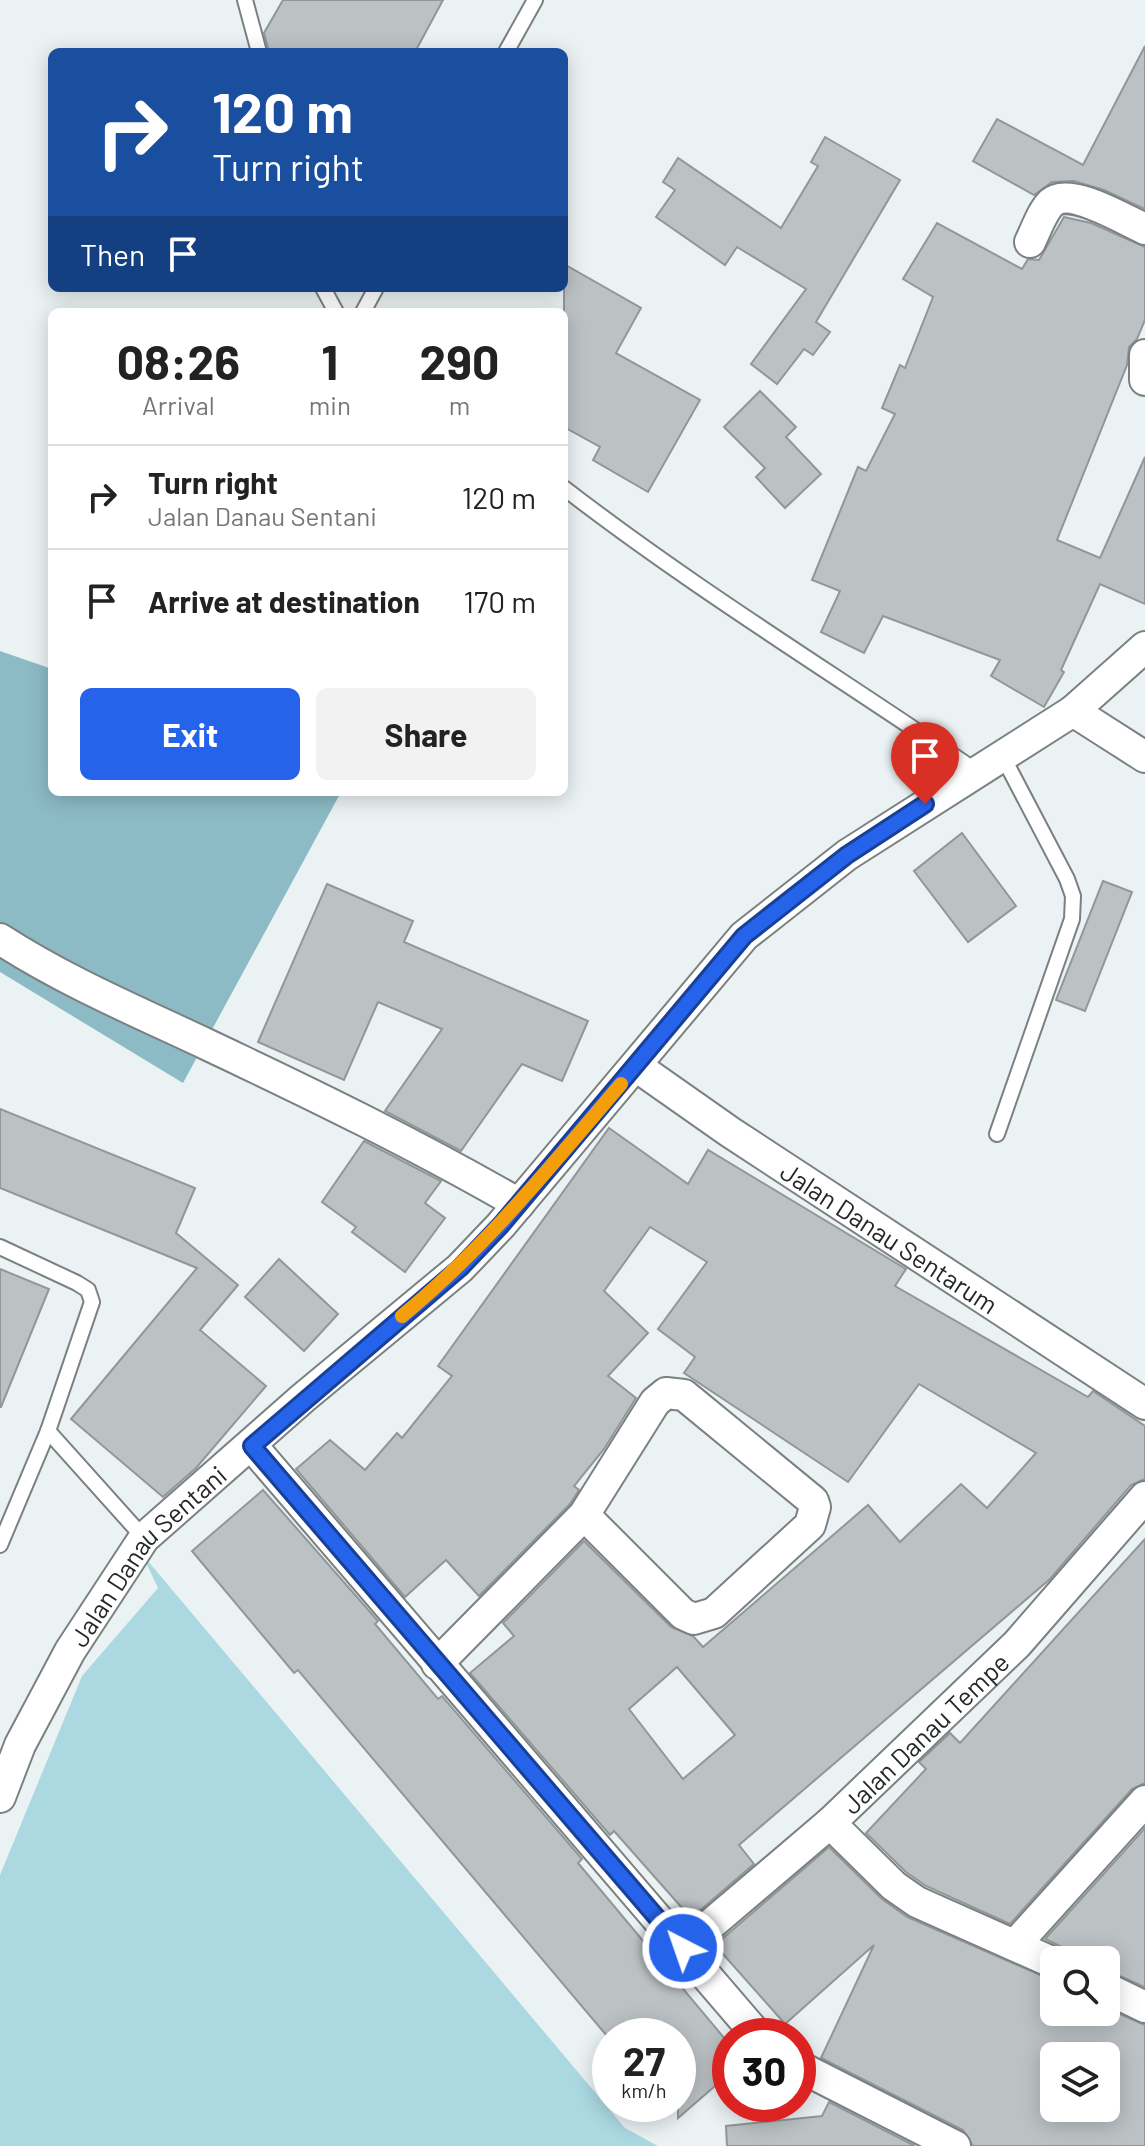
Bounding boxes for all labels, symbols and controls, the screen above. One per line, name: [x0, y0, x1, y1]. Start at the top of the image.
text: 120 m: [212, 77, 353, 144]
icon: right: [80, 80, 184, 184]
text: Turn right: [212, 145, 364, 188]
icon: arrive: [161, 232, 205, 276]
text: Then: [80, 236, 145, 272]
text: 08:26: [117, 332, 240, 390]
text: 1: [321, 332, 338, 390]
text: 290: [420, 332, 499, 390]
text: Arrival: [142, 389, 215, 420]
text: min: [309, 389, 351, 420]
text: m: [449, 389, 470, 420]
text: Turn right: [148, 464, 278, 500]
icon: right: [80, 475, 124, 519]
text: 120 m: [462, 479, 536, 515]
text: Jalan Danau Sentani: [148, 500, 377, 531]
icon: arrive: [80, 579, 124, 623]
text: Arrive at destination: [148, 583, 420, 619]
text: 170 m: [464, 583, 536, 619]
button: Exit: [80, 688, 300, 780]
button: Share: [316, 688, 536, 780]
pin: [891, 722, 959, 804]
icon: arrive: [903, 734, 947, 778]
street label: Jalan Danau Sentarum: [775, 1154, 1004, 1319]
street label: Jalan Danau Sentani: [62, 1458, 232, 1652]
street label: Jalan Danau Tempe: [835, 1646, 1014, 1819]
position arrow: [641, 1906, 725, 1990]
map controls: [1040, 1946, 1120, 2122]
button: search: [1040, 1946, 1120, 2026]
speed limit sign: 30: [712, 2018, 816, 2122]
text: 27: [623, 2036, 665, 2084]
button: layers: [1040, 2042, 1120, 2122]
text: km/h: [621, 2078, 667, 2102]

